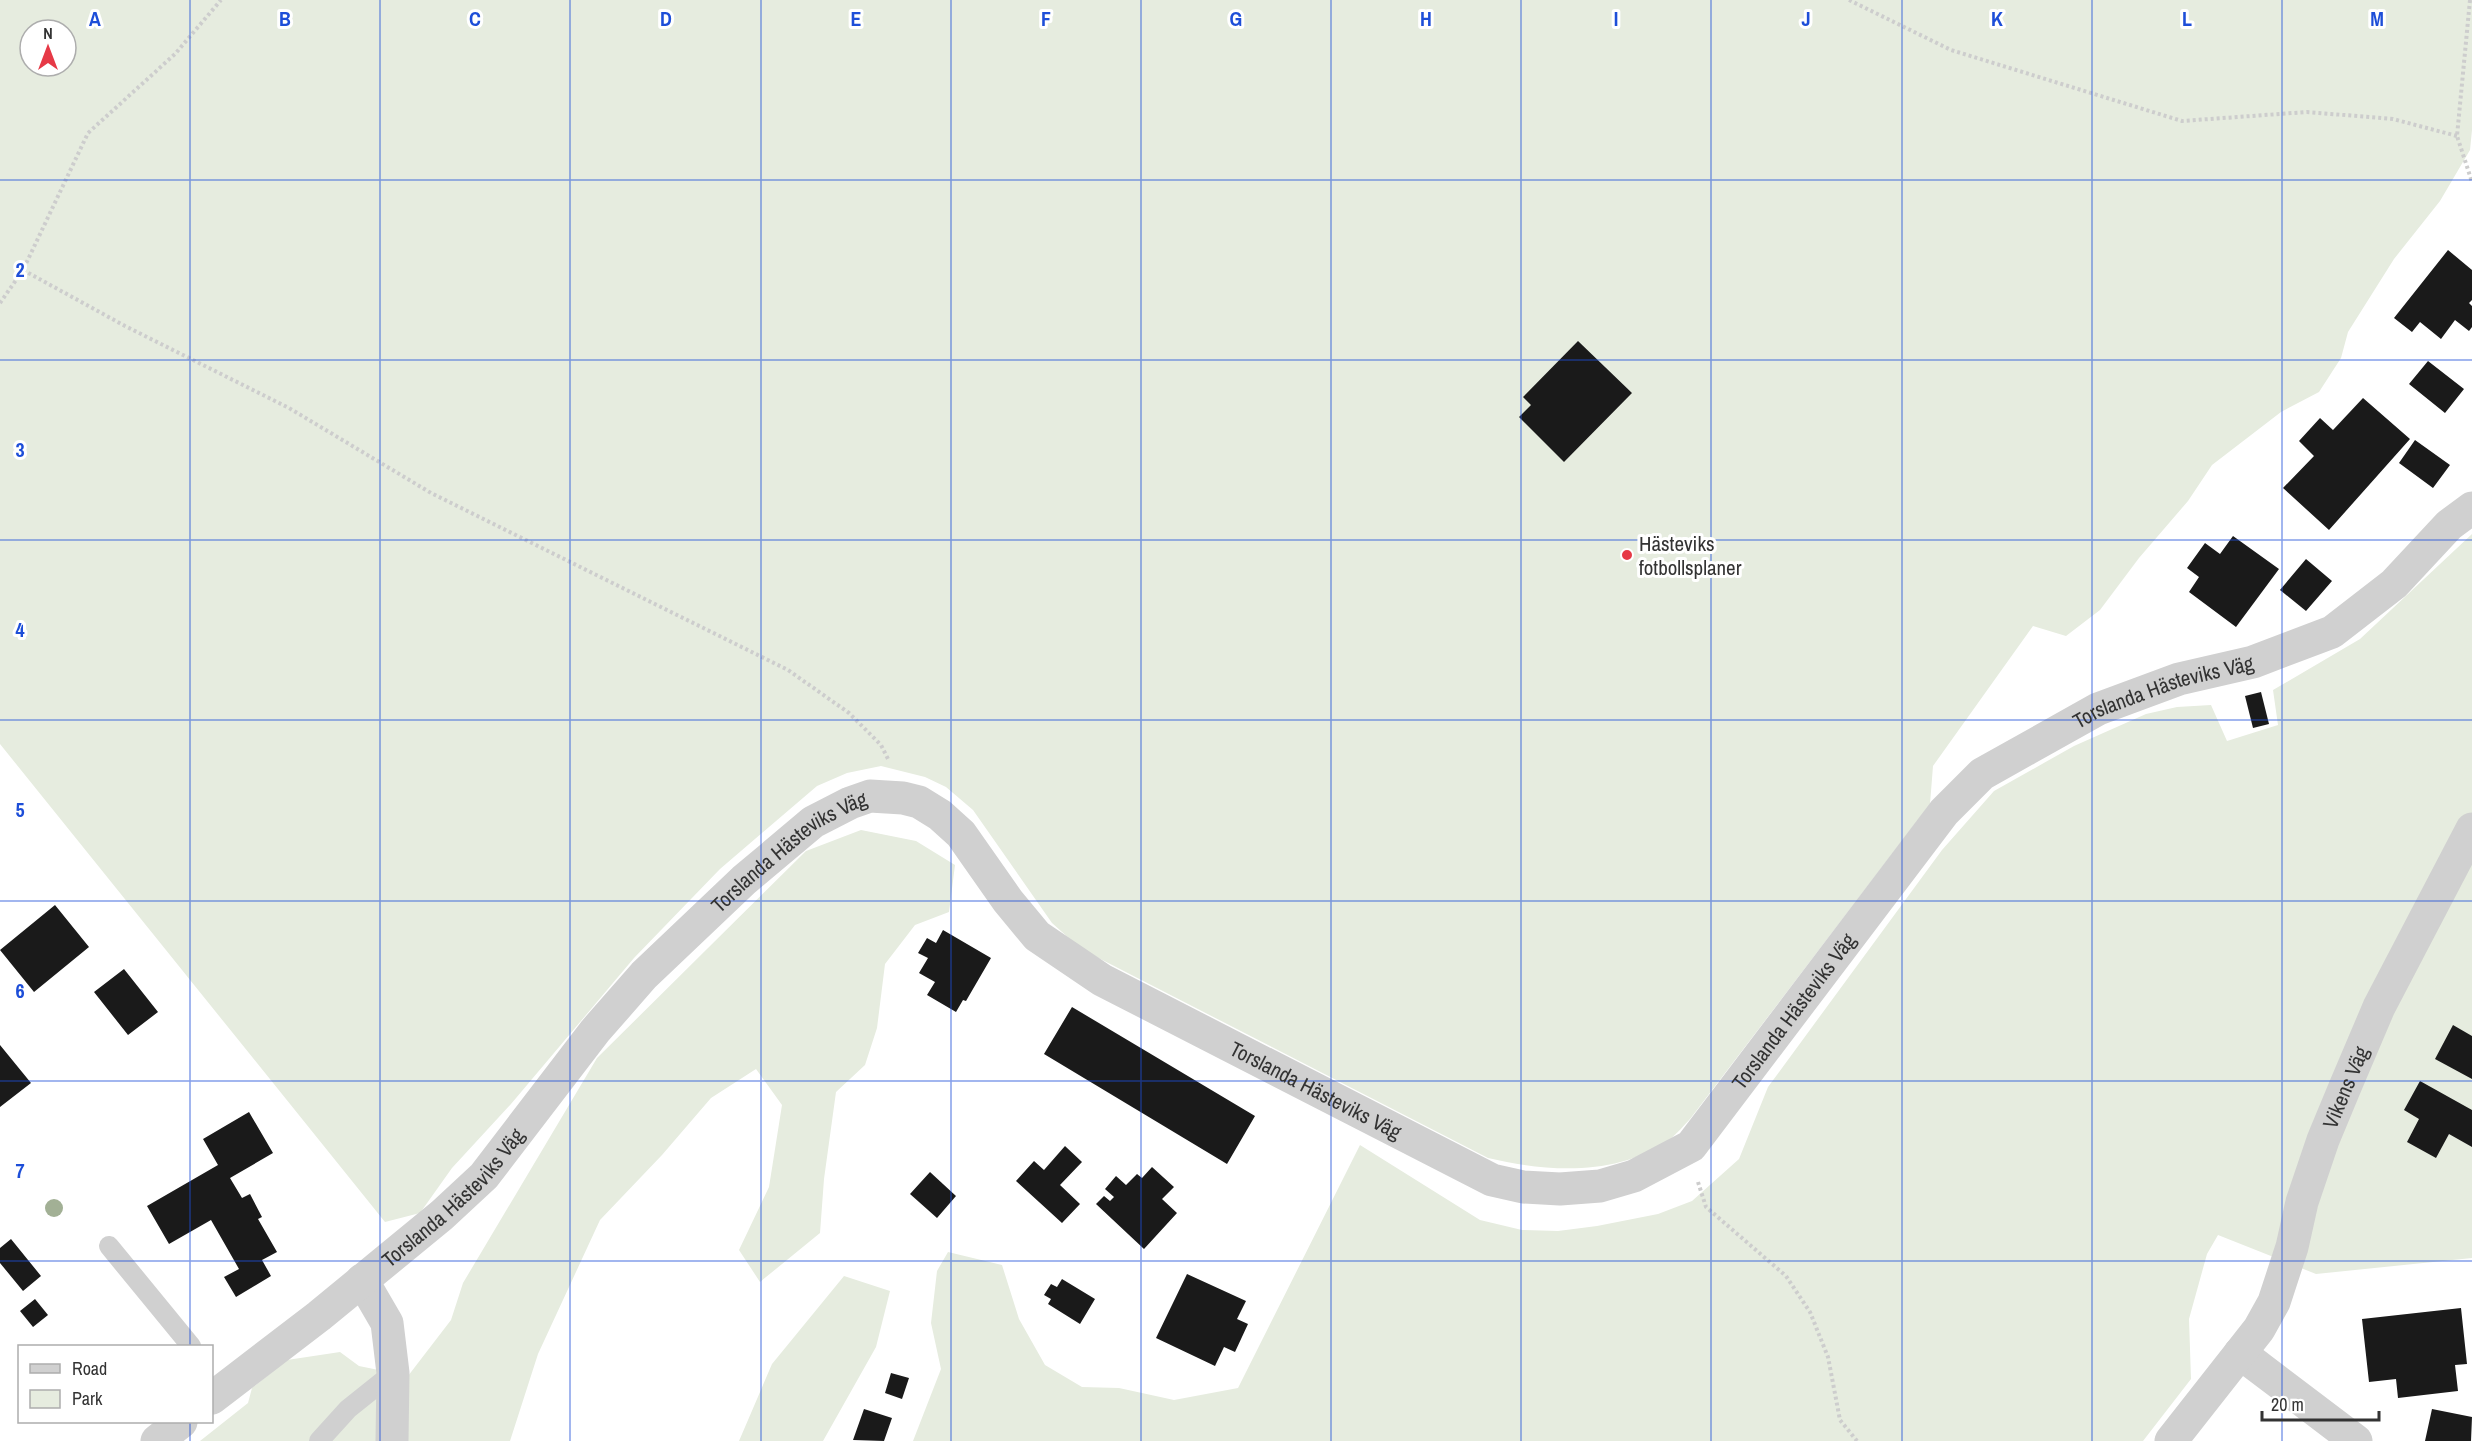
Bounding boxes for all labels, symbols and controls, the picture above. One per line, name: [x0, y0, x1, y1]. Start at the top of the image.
text: A: [89, 5, 101, 32]
text: B: [279, 5, 291, 32]
text: C: [469, 5, 481, 32]
text: D: [660, 5, 672, 32]
text: E: [851, 5, 862, 32]
text: F: [1041, 5, 1051, 32]
text: G: [1230, 5, 1242, 32]
text: H: [1420, 5, 1432, 32]
text: I: [1614, 5, 1618, 32]
text: J: [1801, 5, 1811, 32]
text: K: [1991, 5, 2003, 32]
text: L: [2182, 5, 2192, 32]
text: M: [2370, 5, 2384, 32]
north arrow: [18, 18, 78, 78]
text: N: [43, 22, 53, 44]
text: 2: [15, 256, 25, 283]
text: 3: [15, 436, 25, 463]
place label: Hästeviks fotbollsplaner: [1639, 529, 1742, 582]
marker: Hästeviks fotbollsplaner: [1620, 548, 1634, 562]
text: 4: [15, 616, 25, 643]
street label: Torslanda Hästeviks Väg: [2067, 648, 2257, 735]
street label: Torslanda Hästeviks Väg: [704, 784, 871, 919]
text: 5: [15, 796, 25, 823]
street label: Torslanda Hästeviks Väg: [1725, 926, 1862, 1095]
text: 6: [15, 977, 25, 1004]
street label: Torslanda Hästeviks Väg: [1225, 1034, 1407, 1146]
street label: Vikens Väg: [2315, 1041, 2375, 1133]
street label: Torslanda Hästeviks Väg: [375, 1121, 531, 1274]
text: 7: [15, 1157, 25, 1184]
legend: [18, 1345, 213, 1423]
text: Road: [72, 1356, 107, 1381]
scale bar: [2262, 1384, 2379, 1422]
text: Park: [72, 1386, 103, 1411]
text: 20 m: [2271, 1392, 2304, 1417]

